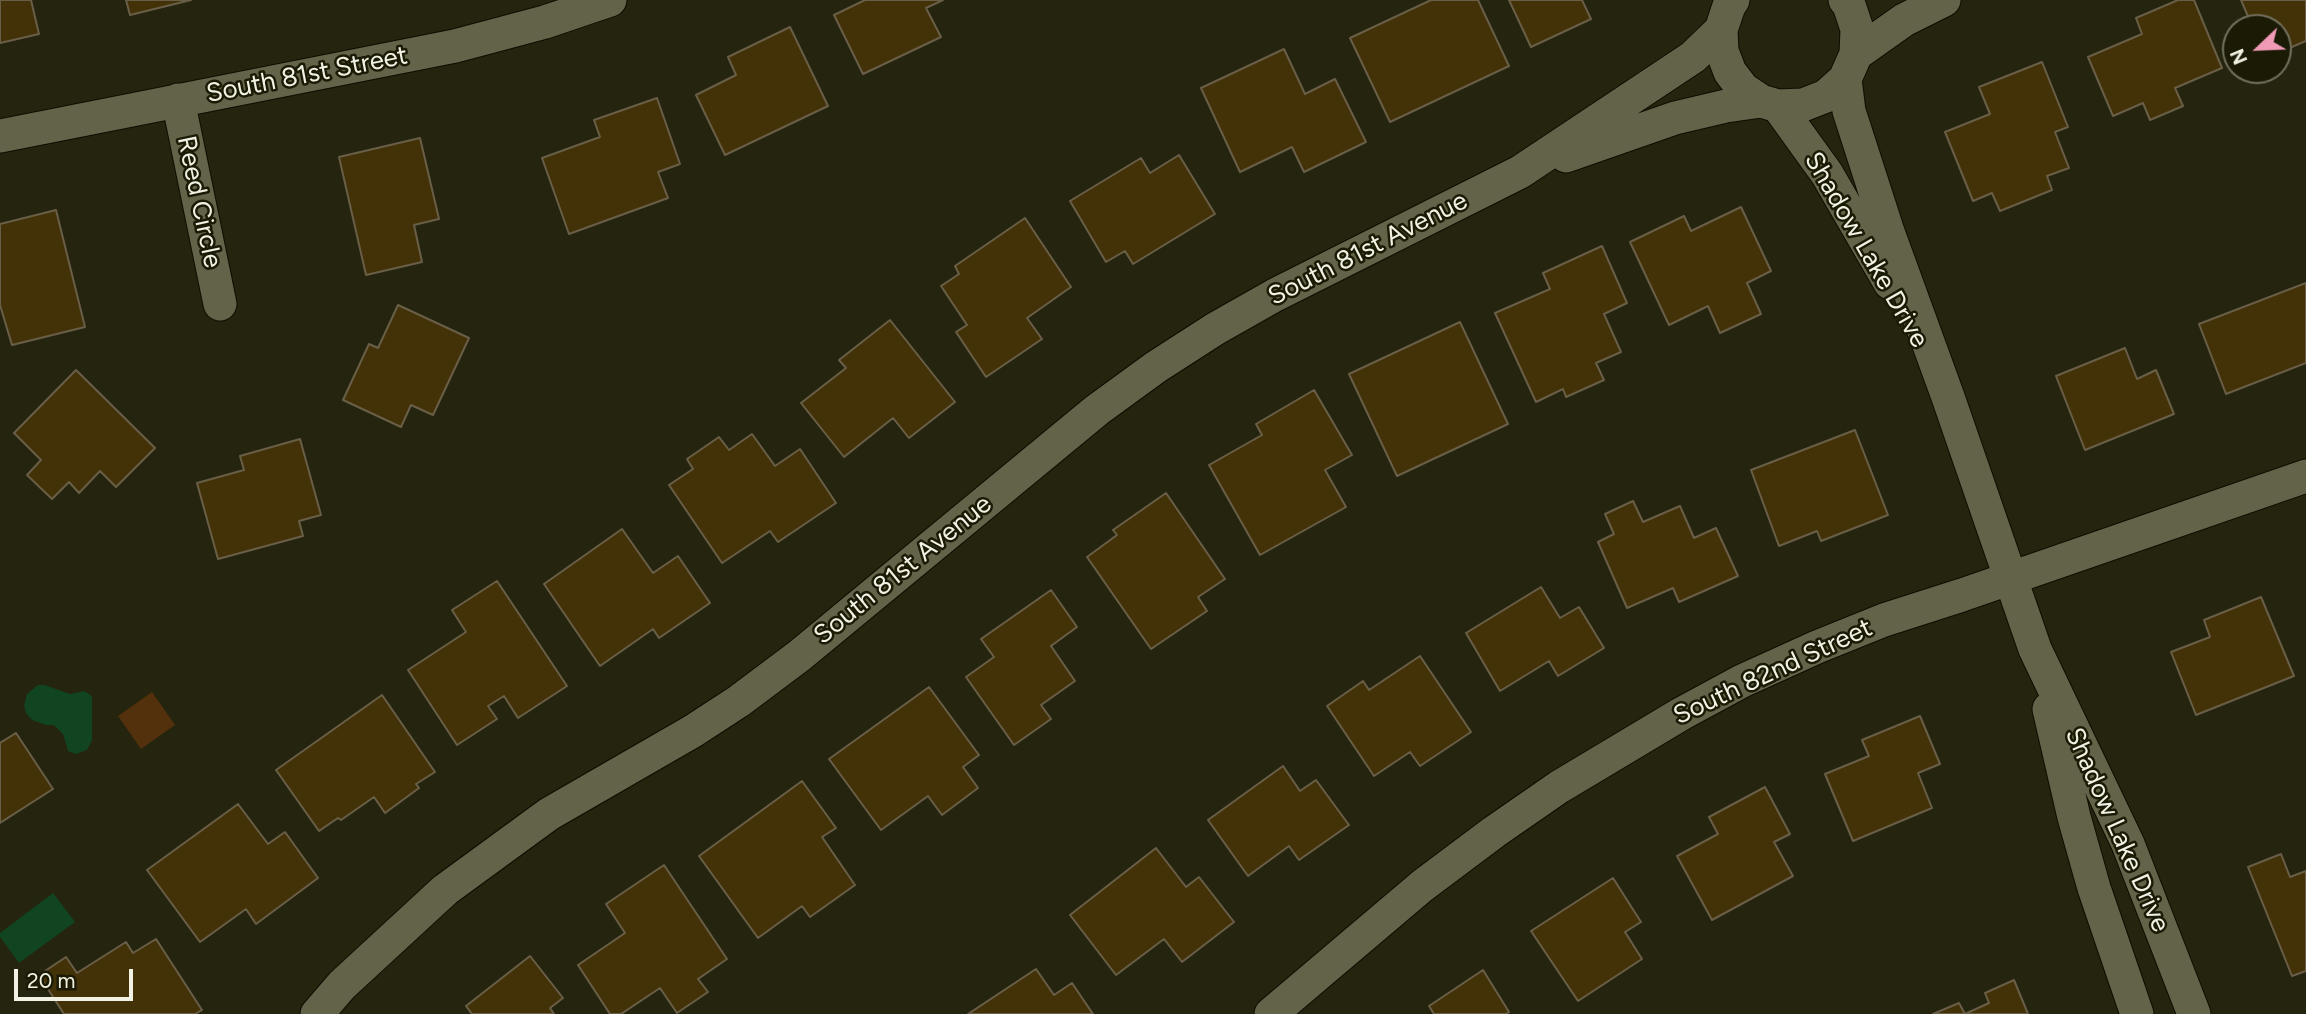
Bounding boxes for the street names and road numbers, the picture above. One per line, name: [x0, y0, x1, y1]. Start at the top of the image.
street label: South 81st Street: [204, 40, 410, 110]
street label: Reed Circle: [170, 133, 228, 271]
street label: Shadow Lake Drive: [1797, 147, 1935, 353]
street label: South 81st Avenue: [1263, 185, 1473, 313]
street label: South 81st Avenue: [808, 489, 998, 651]
street label: South 82nd Street: [1669, 612, 1877, 732]
street label: Shadow Lake Drive: [2058, 723, 2176, 937]

